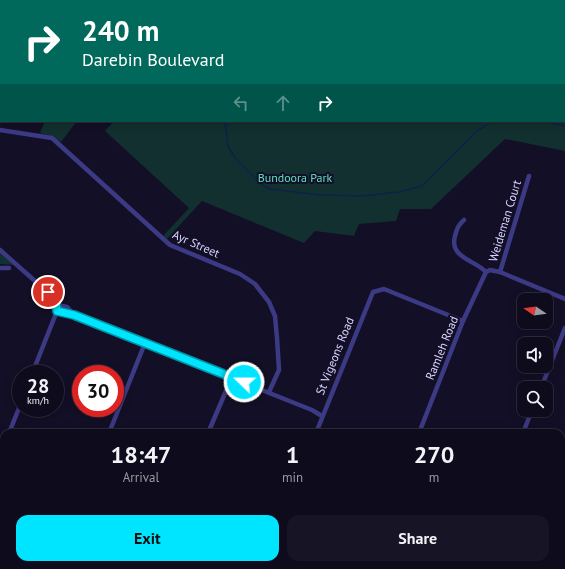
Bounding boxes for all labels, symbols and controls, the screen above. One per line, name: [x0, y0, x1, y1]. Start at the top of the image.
text: 240 m: [82, 12, 159, 49]
icon: right: [16, 16, 68, 68]
text: Darebin Boulevard: [82, 48, 224, 71]
icon: left: [230, 92, 252, 114]
icon: ahead: [272, 92, 294, 114]
icon: right: [314, 92, 336, 114]
park label: Bundoora Park: [258, 170, 333, 185]
street label: Weideman Court: [485, 178, 524, 264]
street label: Ayr Street: [170, 226, 222, 261]
pin: [31, 275, 65, 309]
icon: arrive: [37, 281, 59, 303]
north arrow: [517, 293, 553, 329]
map controls: [517, 293, 553, 417]
street label: Ramleh Road: [422, 314, 461, 382]
street label: St Vigeons Road: [312, 315, 357, 397]
button: sound: [517, 337, 553, 373]
position arrow: [223, 361, 265, 403]
speed limit sign: 30: [72, 365, 124, 417]
text: 28: [27, 373, 49, 399]
button: search: [517, 381, 553, 417]
text: km/h: [27, 394, 49, 407]
text: 18:47: [111, 439, 171, 470]
text: 1: [286, 439, 299, 470]
text: 270: [414, 439, 454, 470]
text: Arrival: [123, 469, 159, 486]
text: min: [282, 469, 303, 486]
text: m: [429, 469, 439, 486]
button: Exit: [16, 515, 279, 561]
button: Share: [287, 515, 549, 561]

